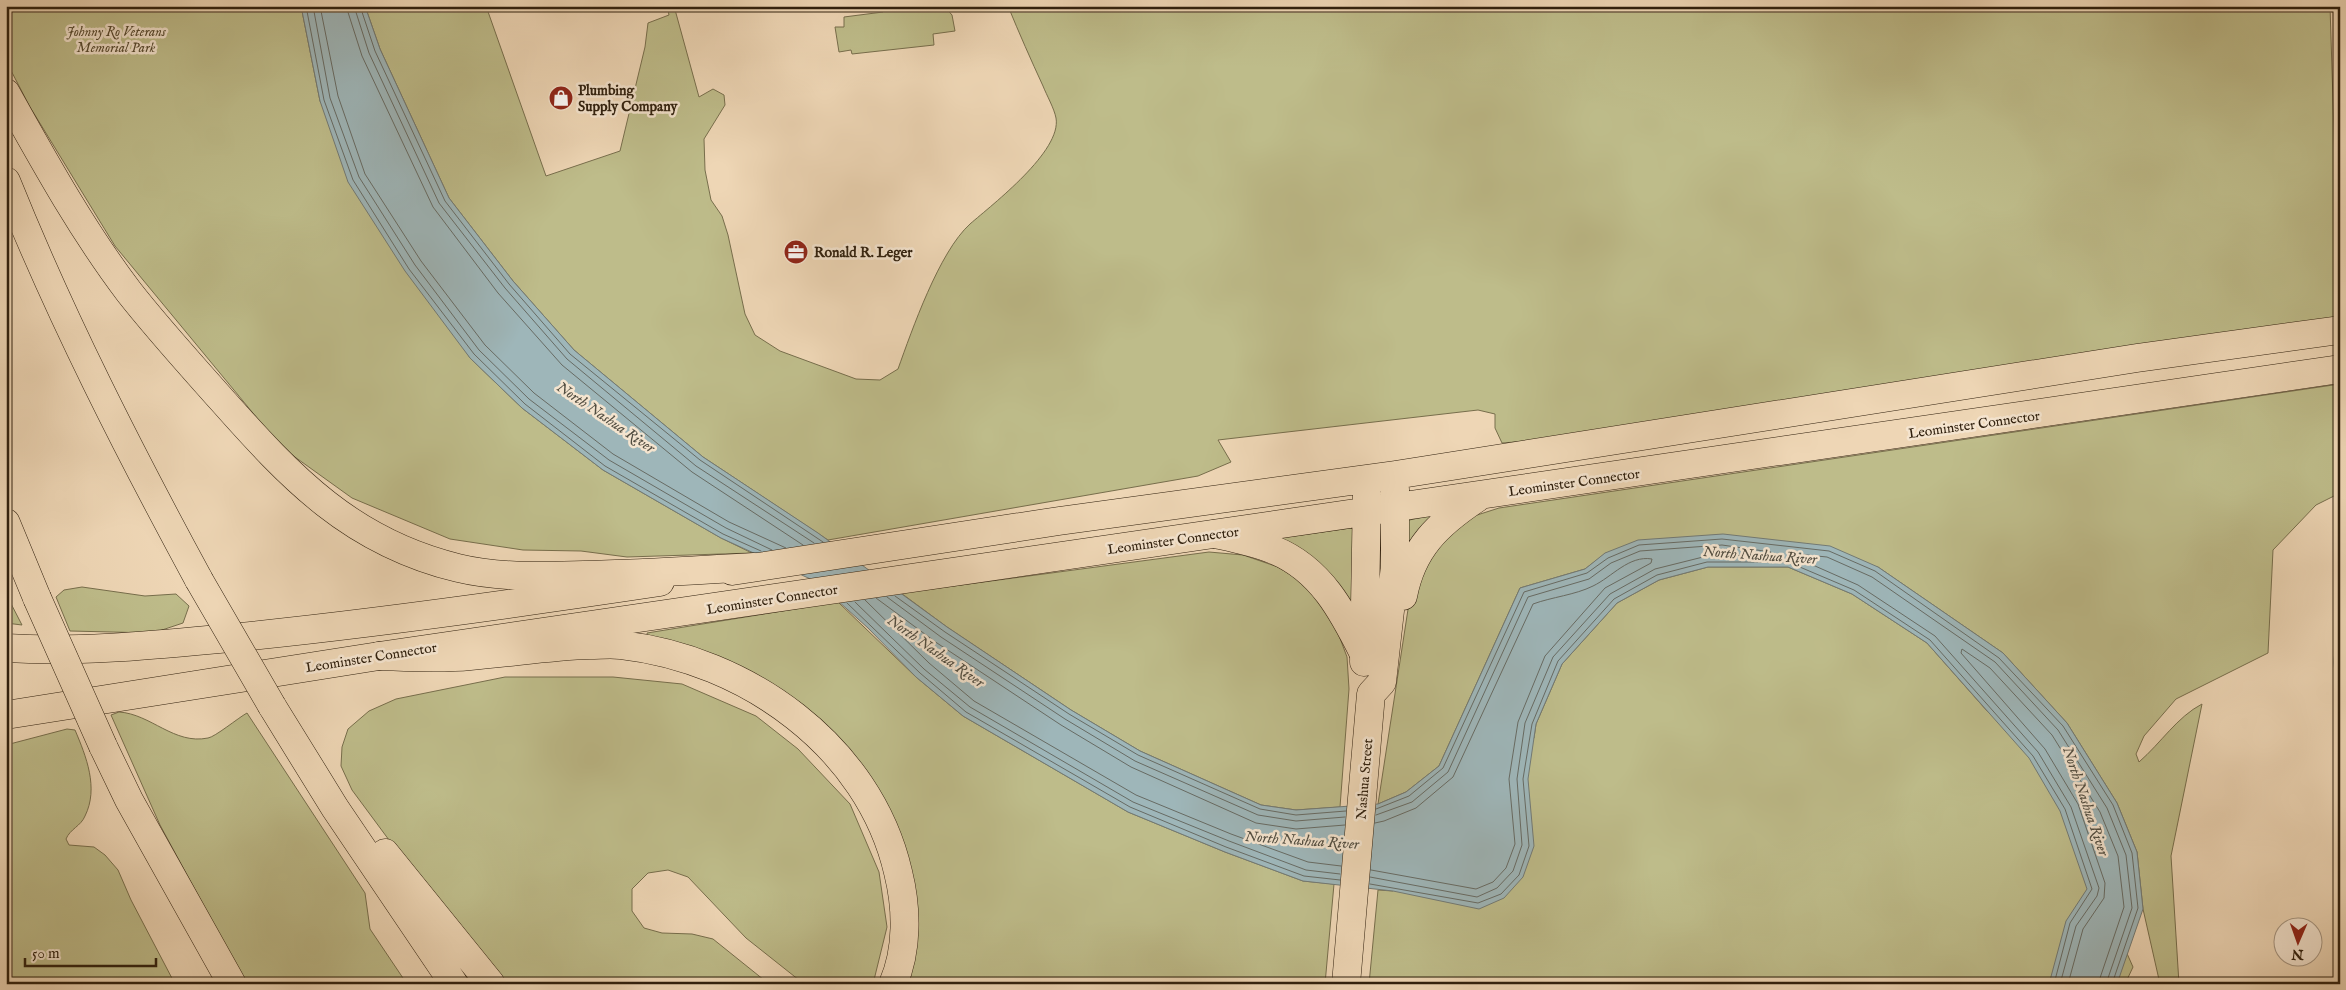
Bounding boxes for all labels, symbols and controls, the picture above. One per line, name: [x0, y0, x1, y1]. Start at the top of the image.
park label: Johnny Ro Veterans Memorial Park: [66, 23, 167, 57]
place label: Plumbing Supply Company: [578, 82, 679, 116]
shop icon: Plumbing Supply Company: [548, 85, 574, 111]
office icon: Ronald R. Leger: [783, 239, 809, 265]
place label: Ronald R. Leger: [814, 244, 913, 262]
water label: North Nashua River: [553, 378, 659, 458]
street label: Leominster Connector: [1907, 407, 2041, 443]
street label: Leominster Connector: [1507, 465, 1641, 501]
street label: Leominster Connector: [1106, 523, 1240, 559]
water label: North Nashua River: [1702, 542, 1819, 569]
street label: Leominster Connector: [705, 581, 839, 619]
water label: North Nashua River: [883, 611, 989, 693]
street label: Leominster Connector: [304, 639, 438, 677]
street label: Nashua Street: [1352, 738, 1378, 820]
water label: North Nashua River: [2058, 744, 2113, 859]
water label: North Nashua River: [1244, 827, 1361, 854]
north arrow: [2274, 918, 2324, 968]
scale bar: [25, 935, 156, 967]
text: 50 m: [32, 944, 60, 963]
text: N: [2291, 945, 2305, 963]

